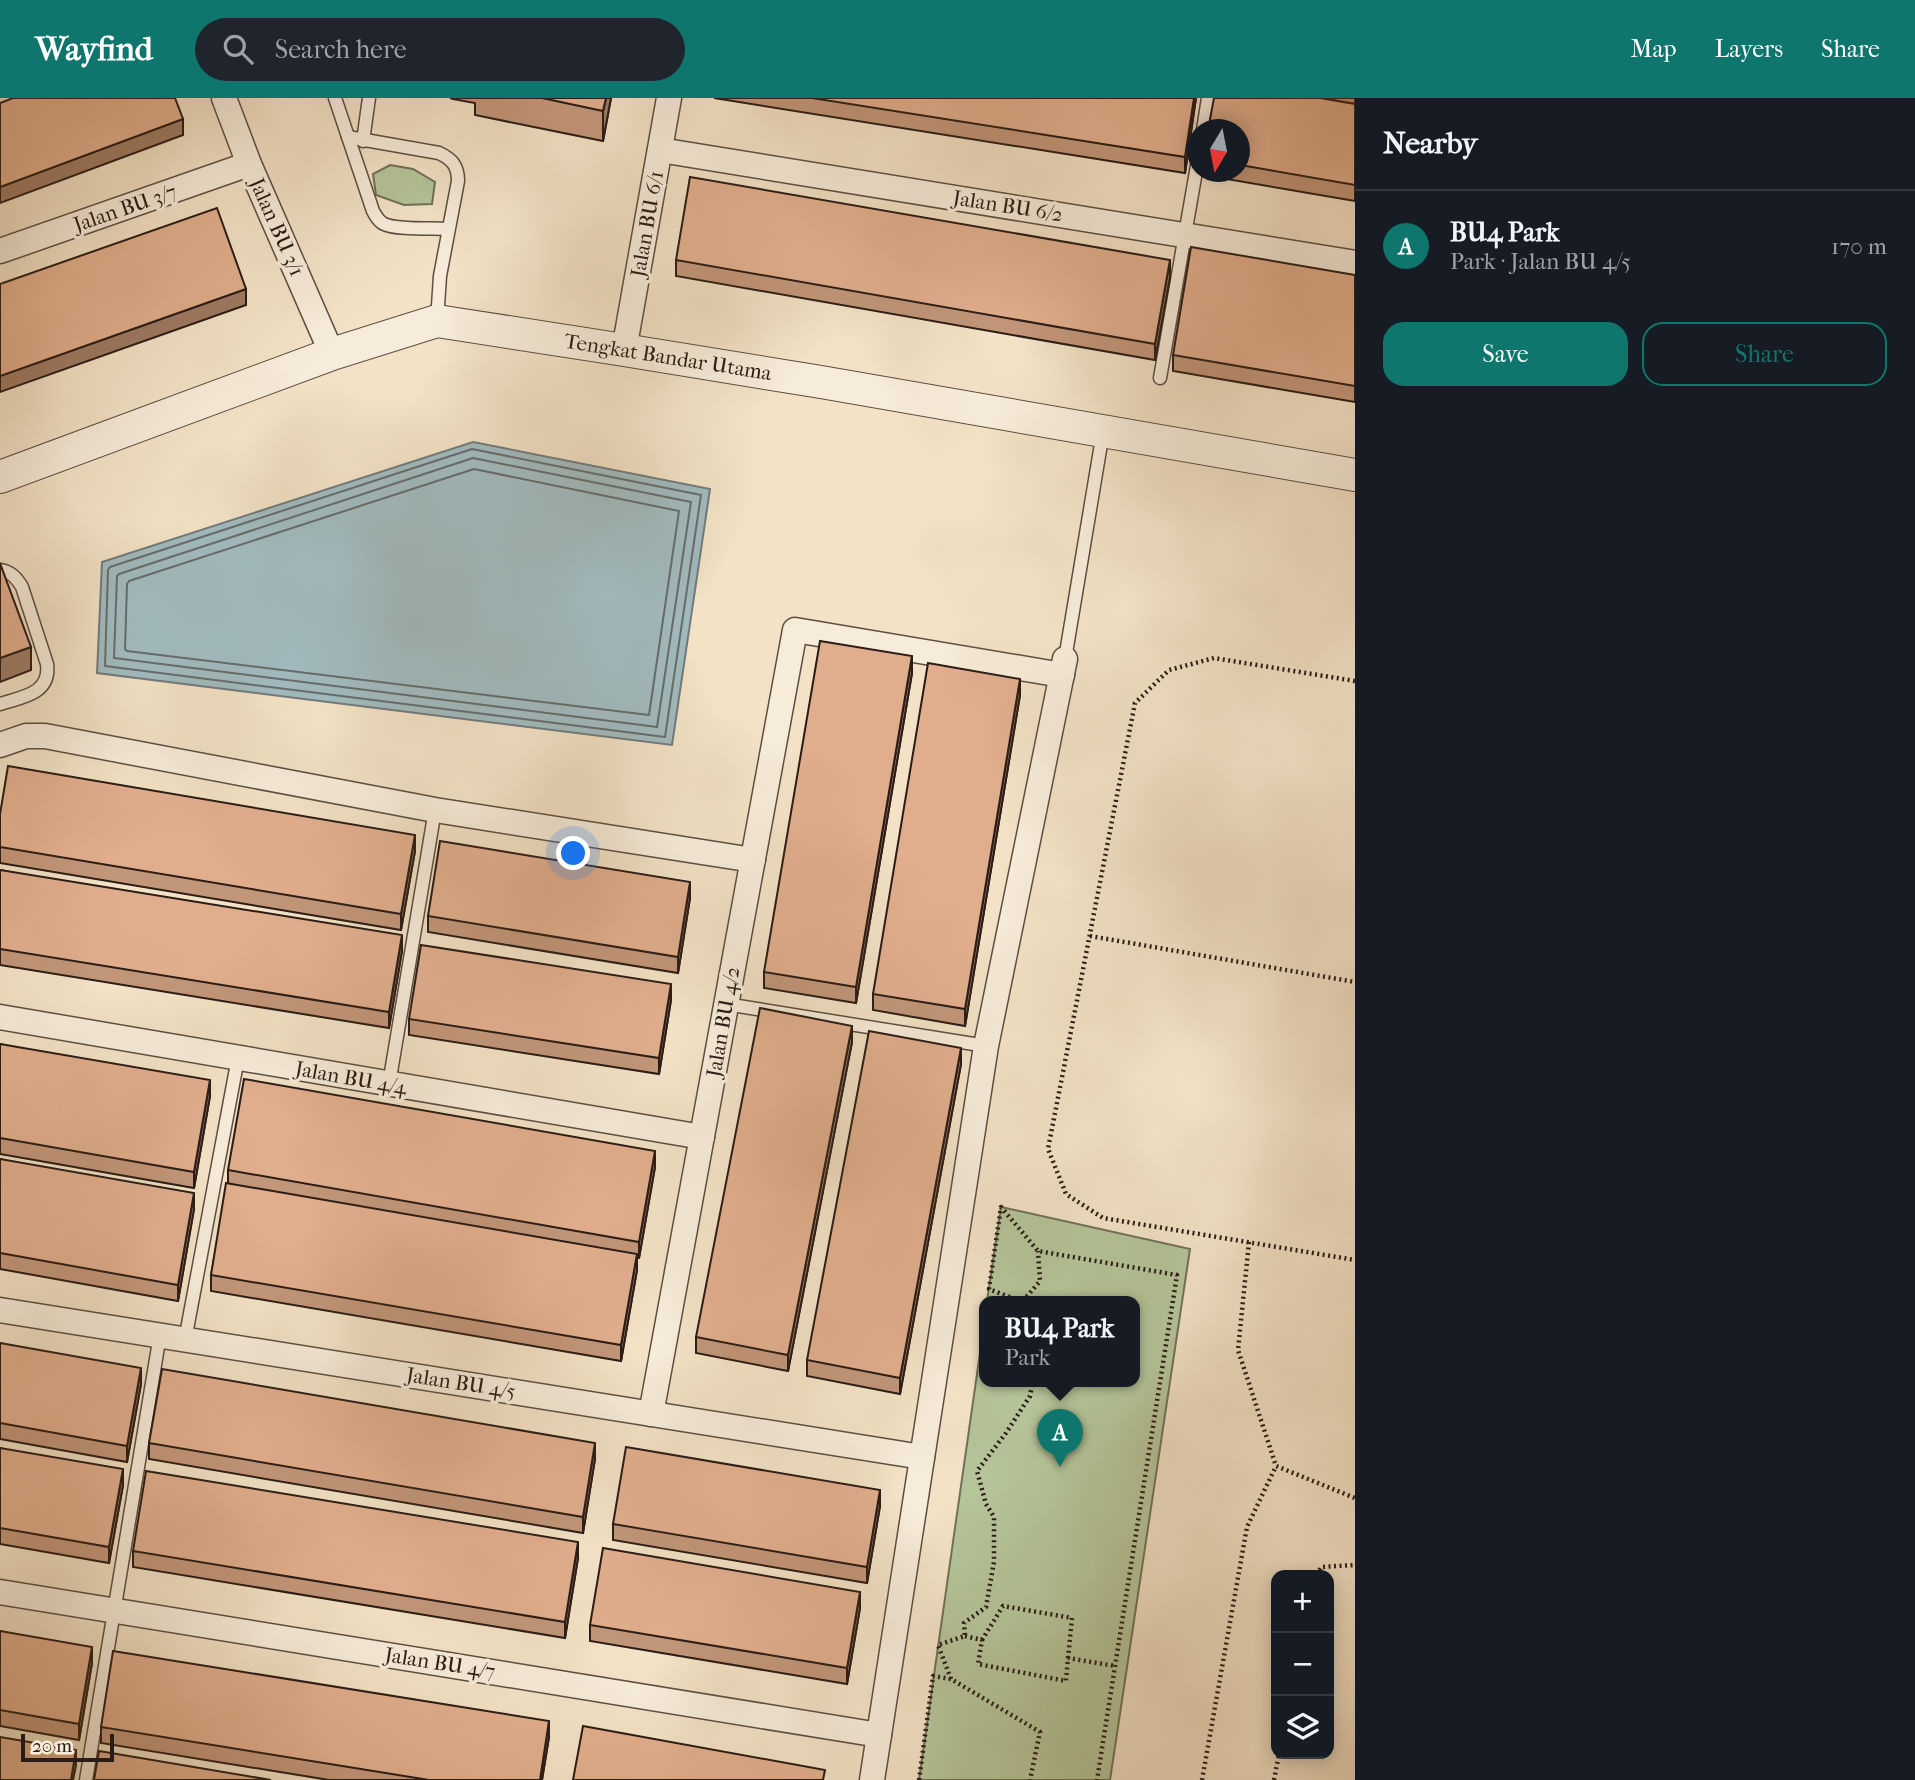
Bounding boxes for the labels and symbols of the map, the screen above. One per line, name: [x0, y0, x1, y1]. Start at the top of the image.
north arrow: [1187, 119, 1250, 182]
street label: Jalan BU 6/1: [625, 169, 668, 281]
street label: Jalan BU 3/1: [244, 172, 309, 280]
street label: Jalan BU 3/7: [68, 179, 180, 238]
street label: Jalan BU 6/2: [949, 185, 1065, 227]
street label: Tengkat Bandar Utama: [563, 329, 774, 385]
your location: [556, 836, 590, 870]
street label: Jalan BU 4/2: [701, 965, 745, 1081]
street label: Jalan BU 4/4: [291, 1056, 409, 1100]
street label: Jalan BU 4/5: [403, 1362, 517, 1403]
pin: A: [1037, 1409, 1083, 1467]
street label: Jalan BU 4/7: [381, 1642, 497, 1684]
scale bar: [21, 1731, 114, 1763]

